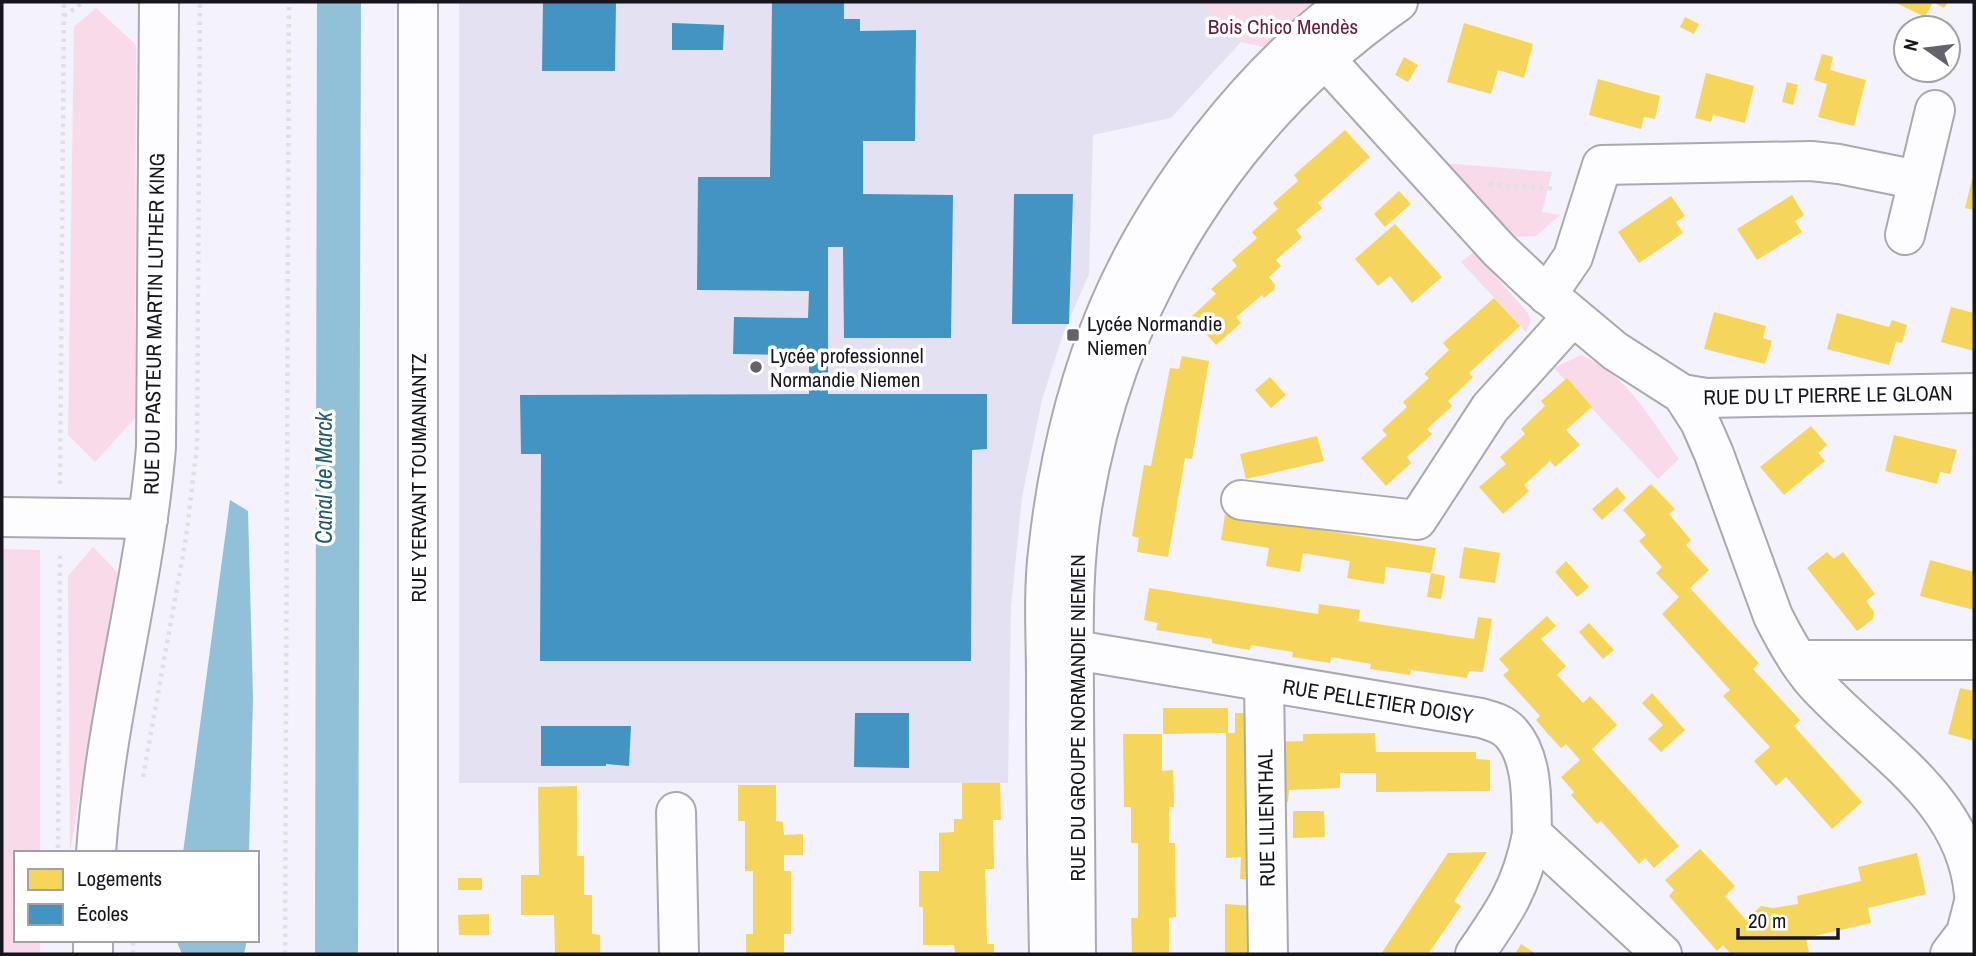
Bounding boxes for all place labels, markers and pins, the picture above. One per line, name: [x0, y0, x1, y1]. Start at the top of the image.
place label: Lycée Normandie Niemen: [1087, 309, 1222, 362]
marker: Lycée Normandie Niemen: [1065, 327, 1081, 343]
place label: Lycée professionnel Normandie Niemen: [770, 341, 924, 394]
marker: Lycée professionnel Normandie Niemen: [748, 359, 764, 375]

